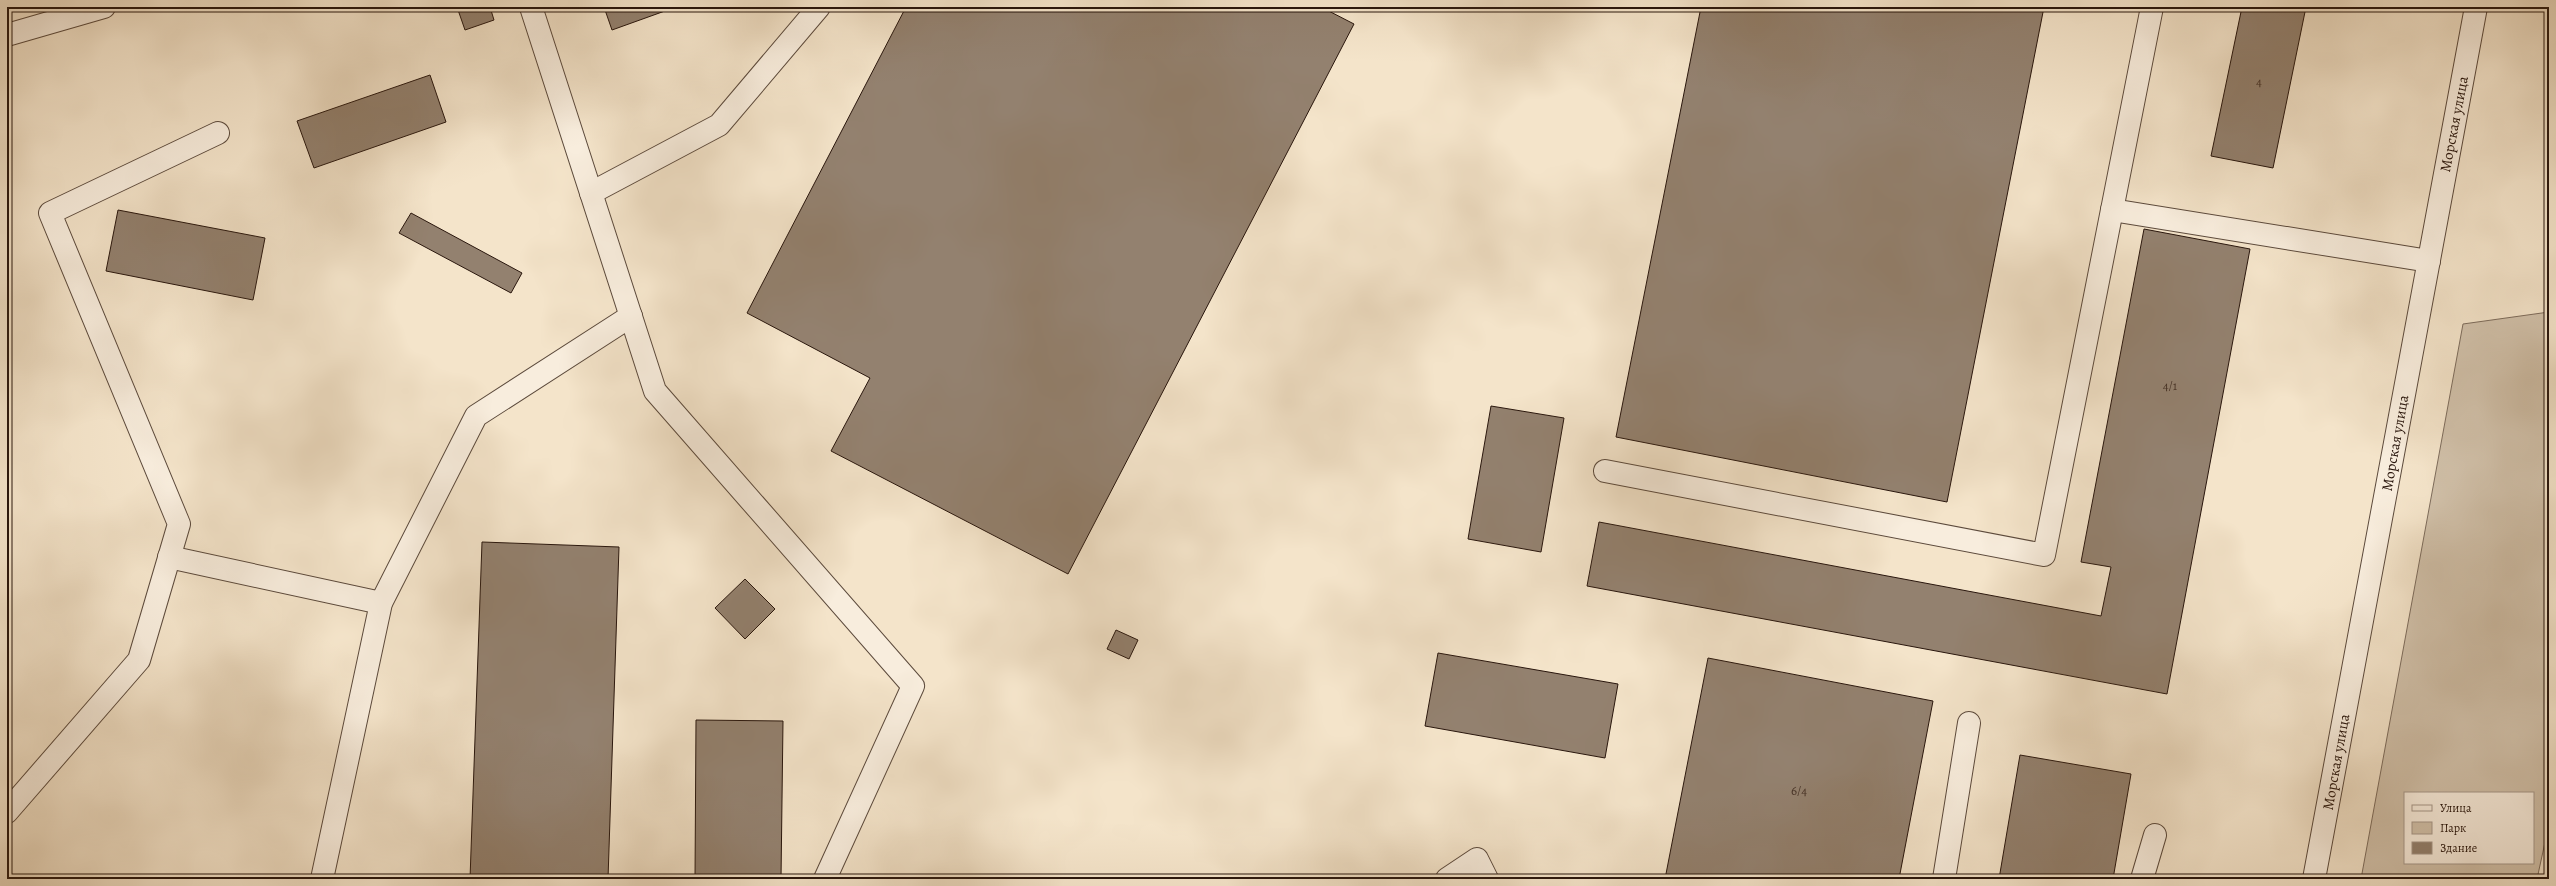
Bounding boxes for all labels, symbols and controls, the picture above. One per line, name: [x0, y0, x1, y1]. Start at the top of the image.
house number: 4: [2256, 73, 2262, 90]
street label: Морская улица: [2435, 74, 2473, 174]
house number: 4/1: [2163, 377, 2178, 394]
street label: Морская улица: [2377, 393, 2413, 493]
street label: Морская улица: [2318, 712, 2354, 812]
house number: 6/4: [1791, 782, 1807, 799]
legend: [2404, 792, 2534, 864]
text: Улица: [2440, 800, 2472, 816]
text: Парк: [2440, 820, 2466, 836]
text: Здание: [2440, 840, 2477, 856]

